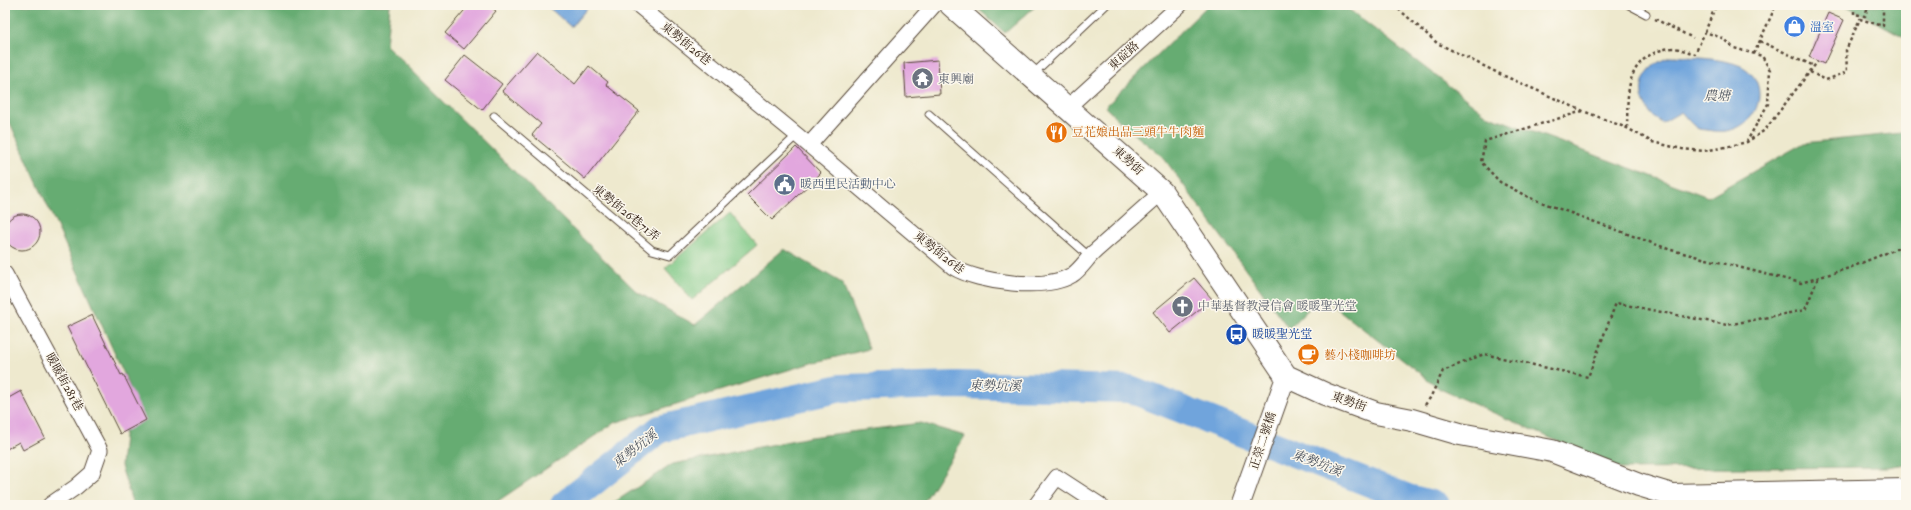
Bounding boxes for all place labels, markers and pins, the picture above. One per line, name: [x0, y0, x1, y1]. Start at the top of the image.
shop icon: 溫室: [1781, 14, 1807, 40]
place label: 溫室: [1810, 20, 1834, 35]
temple icon: 東興廟: [909, 66, 935, 92]
place label: 東興廟: [938, 72, 974, 87]
restaurant icon: 豆花娘出品三頭牛牛肉麵: [1044, 119, 1070, 145]
place label: 豆花娘出品三頭牛牛肉麵: [1072, 125, 1204, 140]
public building icon: 暖西里民活動中心: [771, 171, 797, 197]
place label: 暖西里民活動中心: [800, 177, 896, 192]
church icon: 中華基督教浸信會 暖暖聖光堂: [1169, 293, 1195, 319]
place label: 中華基督教浸信會 暖暖聖光堂: [1198, 299, 1357, 314]
bus stop icon: 暖暖聖光堂: [1223, 321, 1249, 347]
place label: 暖暖聖光堂: [1252, 327, 1312, 342]
cafe icon: 藝小棧咖啡坊: [1295, 342, 1321, 368]
place label: 藝小棧咖啡坊: [1324, 348, 1396, 363]

